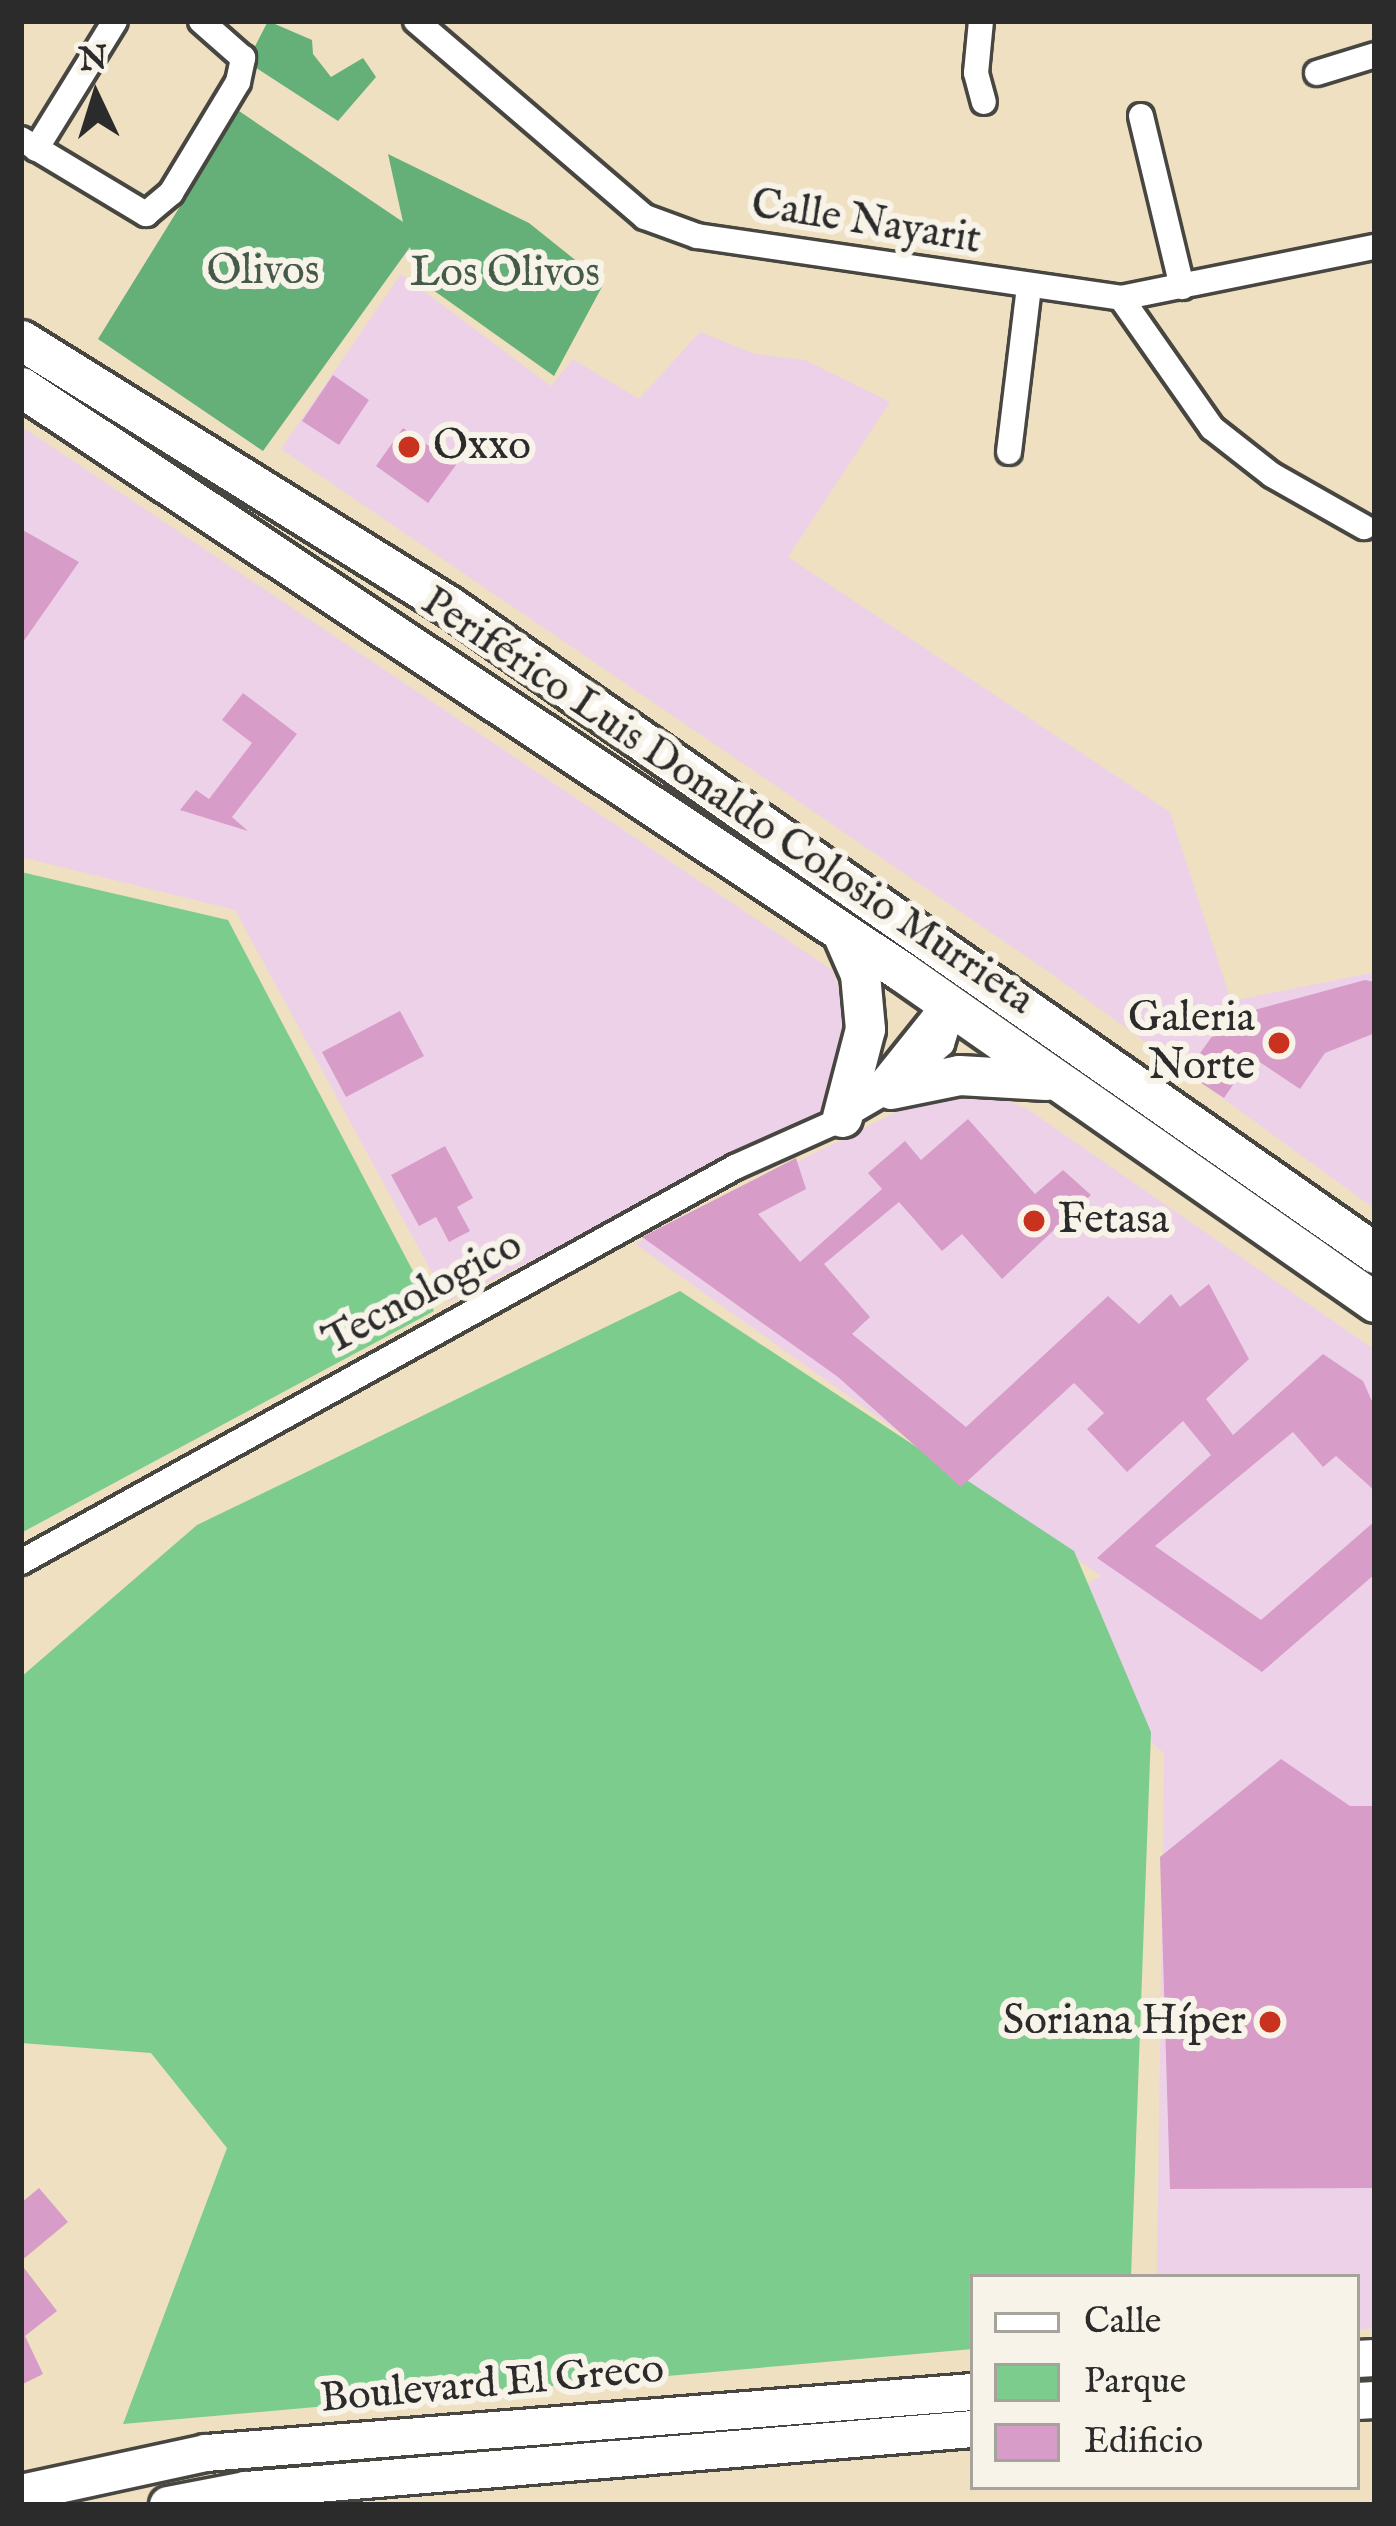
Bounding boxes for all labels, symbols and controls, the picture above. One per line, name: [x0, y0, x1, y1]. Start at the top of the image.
north arrow: [36, 36, 156, 156]
text: N: [78, 38, 109, 82]
street label: Calle Nayarit: [748, 180, 984, 266]
park label: Olivos: [207, 247, 319, 297]
park label: Los Olivos: [410, 249, 600, 299]
place label: Oxxo: [433, 422, 531, 472]
marker: Oxxo: [396, 434, 422, 460]
street label: Periférico Luis Donaldo Colosio Murrieta: [411, 578, 1043, 1026]
place label: Galeria Norte: [1128, 994, 1255, 1092]
marker: Galeria Norte: [1266, 1030, 1292, 1056]
place label: Fetasa: [1058, 1196, 1169, 1246]
marker: Fetasa: [1021, 1208, 1047, 1234]
street label: Tecnologico: [315, 1221, 531, 1367]
place label: Soriana Híper: [1003, 1997, 1246, 2047]
marker: Soriana Híper: [1257, 2009, 1283, 2035]
legend: [970, 2274, 1360, 2490]
text: Calle: [1084, 2299, 1161, 2345]
street label: Boulevard El Greco: [318, 2345, 666, 2425]
text: Parque: [1084, 2359, 1186, 2405]
text: Edificio: [1084, 2419, 1203, 2465]

